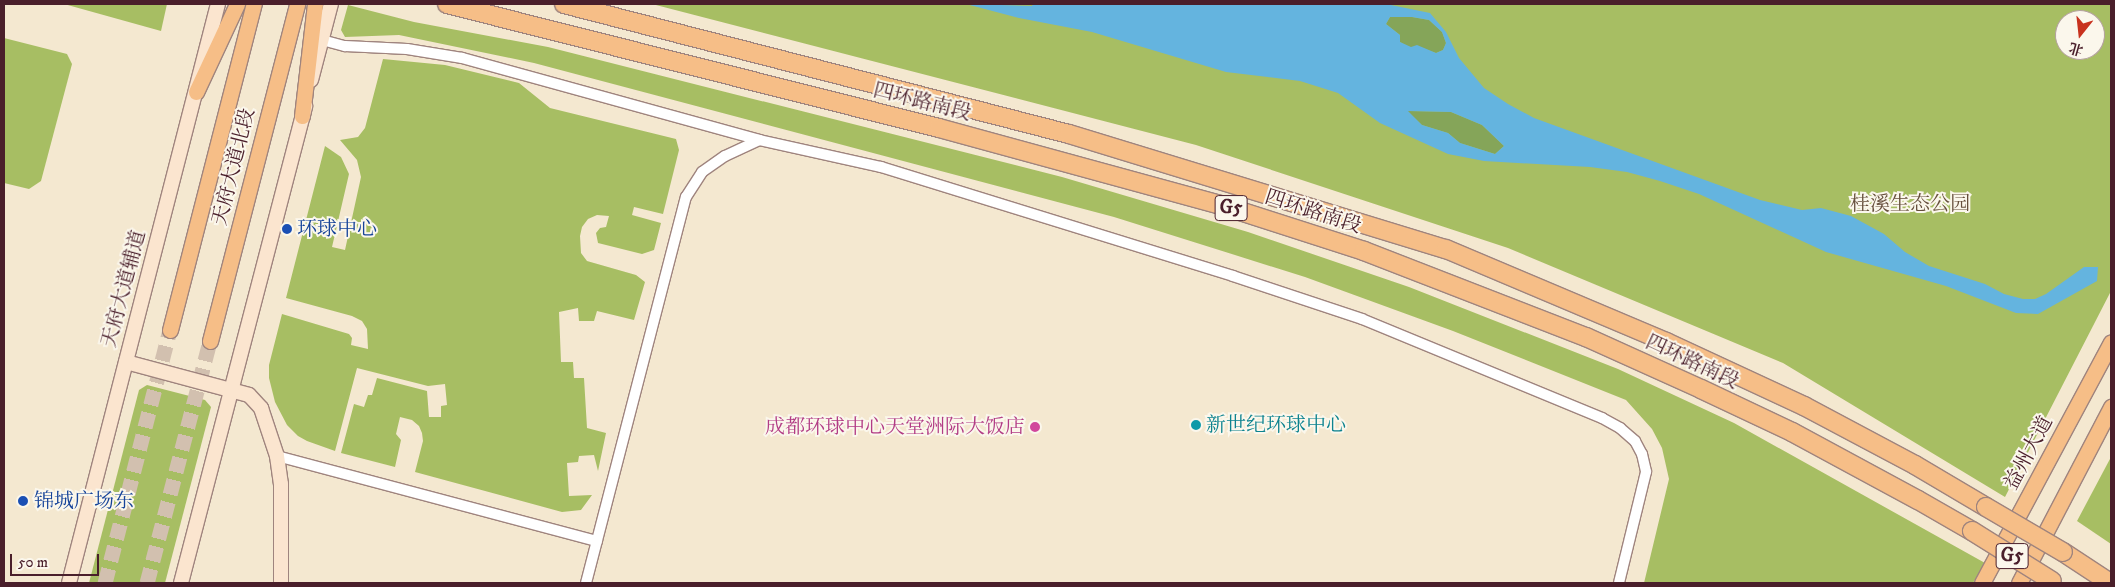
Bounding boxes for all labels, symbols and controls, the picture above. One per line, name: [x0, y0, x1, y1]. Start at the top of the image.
north arrow: [2055, 10, 2105, 60]
text: 北: [2067, 38, 2085, 59]
street label: 四环路南段: [871, 78, 973, 126]
street label: 天府大道北段: [208, 106, 260, 228]
street label: 四环路南段: [1262, 185, 1364, 239]
road number: G5: [1214, 192, 1248, 224]
park label: 桂溪生态公园: [1850, 192, 1970, 216]
place label: 环球中心: [297, 217, 377, 241]
marker: 环球中心: [281, 223, 293, 235]
street label: 天府大道辅道: [97, 228, 151, 350]
street label: 四环路南段: [1642, 330, 1742, 394]
street label: 益州大道: [2000, 412, 2058, 494]
place label: 新世纪环球中心: [1206, 413, 1346, 437]
place label: 成都环球中心天堂洲际大饭店: [765, 415, 1025, 439]
marker: 新世纪环球中心: [1190, 419, 1202, 431]
marker: 成都环球中心天堂洲际大饭店: [1029, 421, 1041, 433]
place label: 锦城广场东: [34, 489, 134, 513]
marker: 锦城广场东: [16, 494, 30, 508]
road number: G5: [1994, 540, 2030, 572]
scale bar: [12, 544, 101, 576]
text: 50 m: [18, 553, 48, 572]

